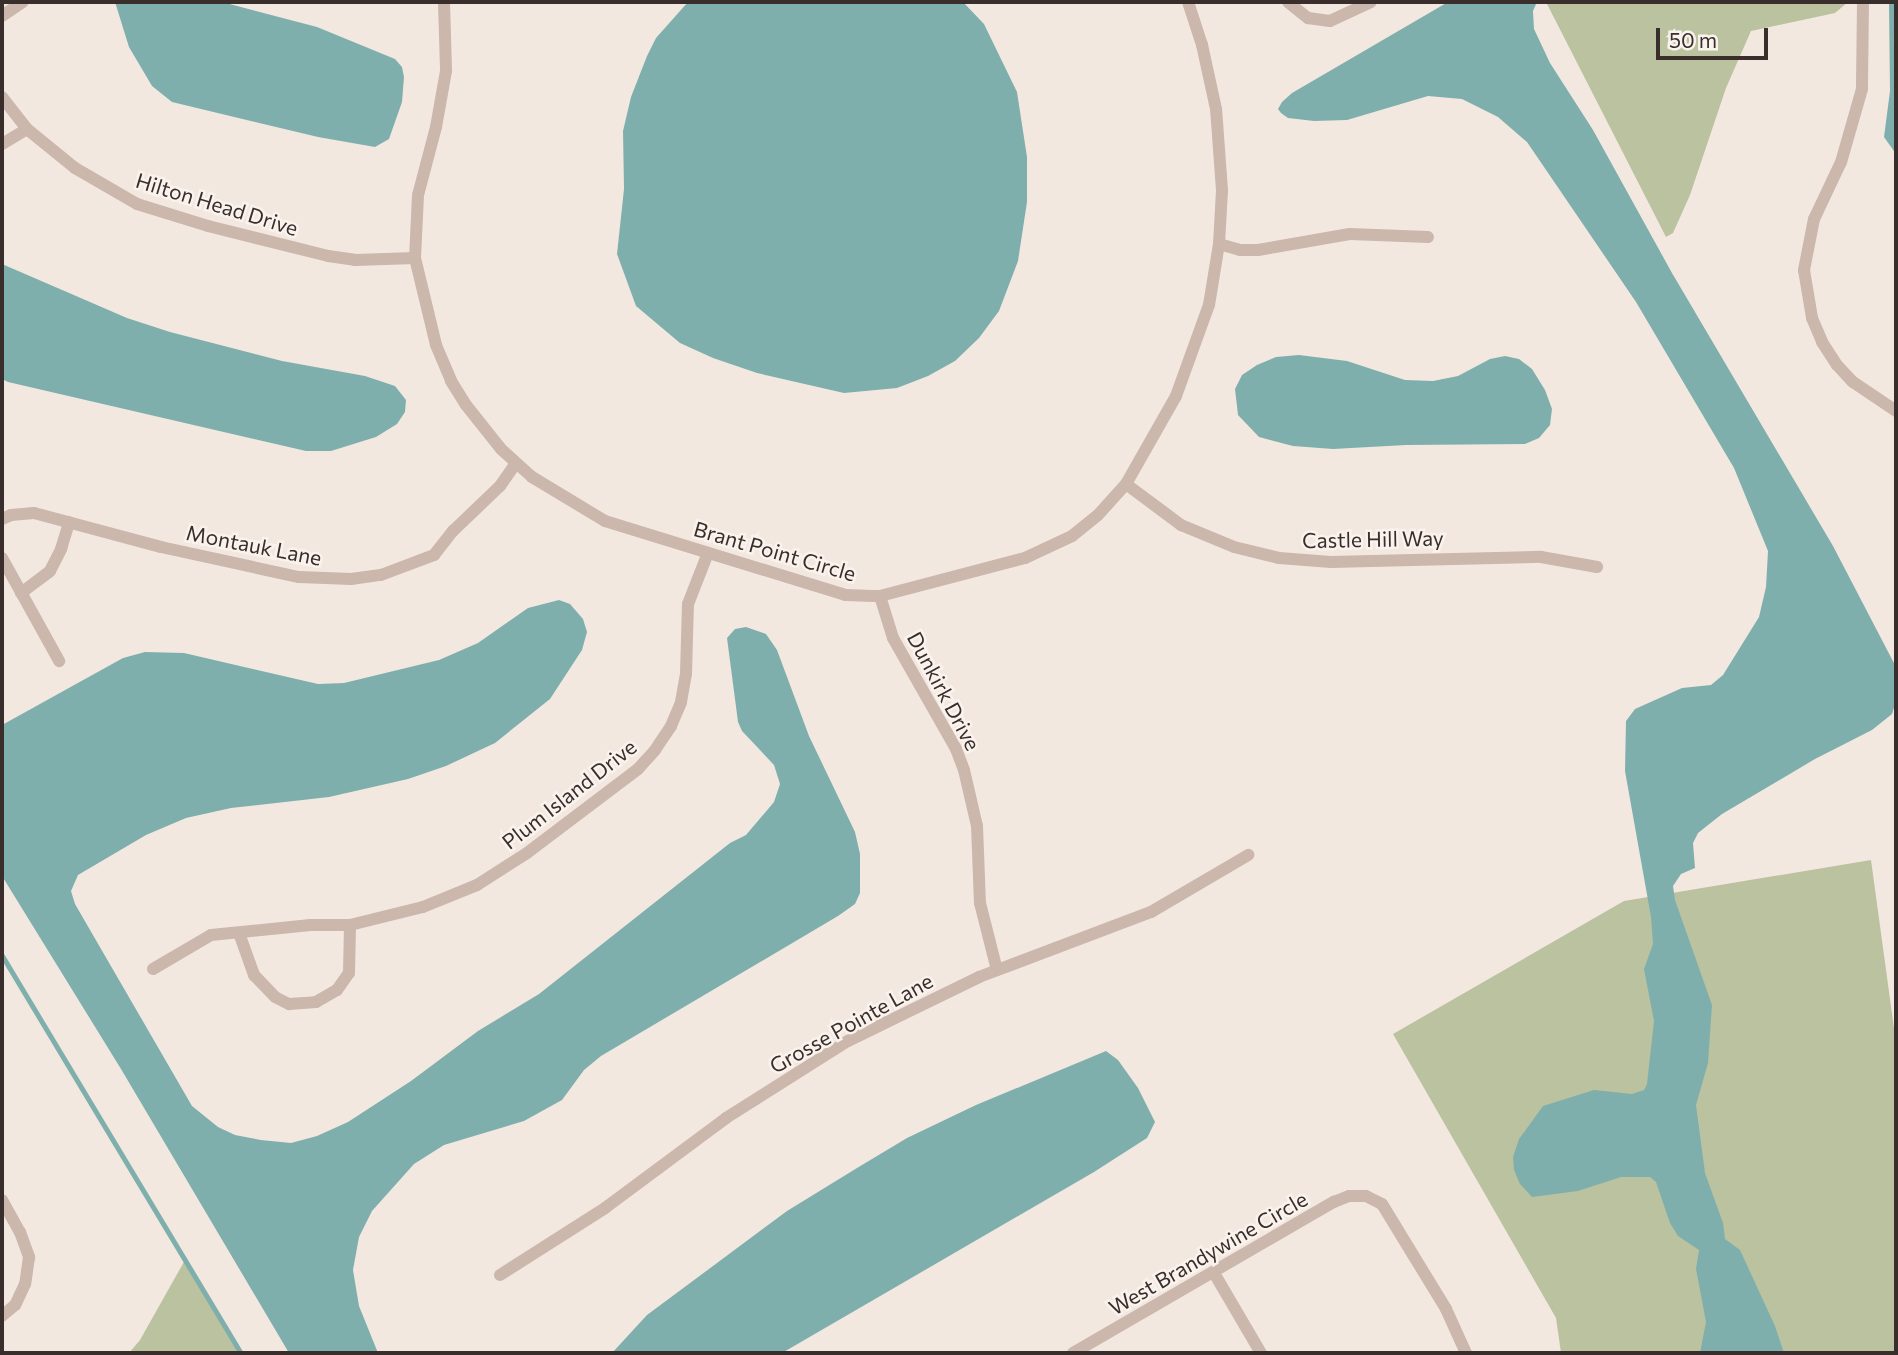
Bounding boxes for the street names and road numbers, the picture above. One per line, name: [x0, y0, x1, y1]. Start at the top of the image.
street label: Hilton Head Drive: [133, 167, 301, 241]
street label: Brant Point Circle: [691, 516, 859, 586]
street label: Montauk Lane: [184, 520, 324, 570]
street label: Castle Hill Way: [1302, 525, 1444, 553]
street label: Dunkirk Drive: [902, 627, 986, 755]
street label: Plum Island Drive: [497, 734, 641, 854]
street label: Grosse Pointe Lane: [765, 968, 937, 1078]
street label: West Brandywine Circle: [1104, 1186, 1312, 1320]

